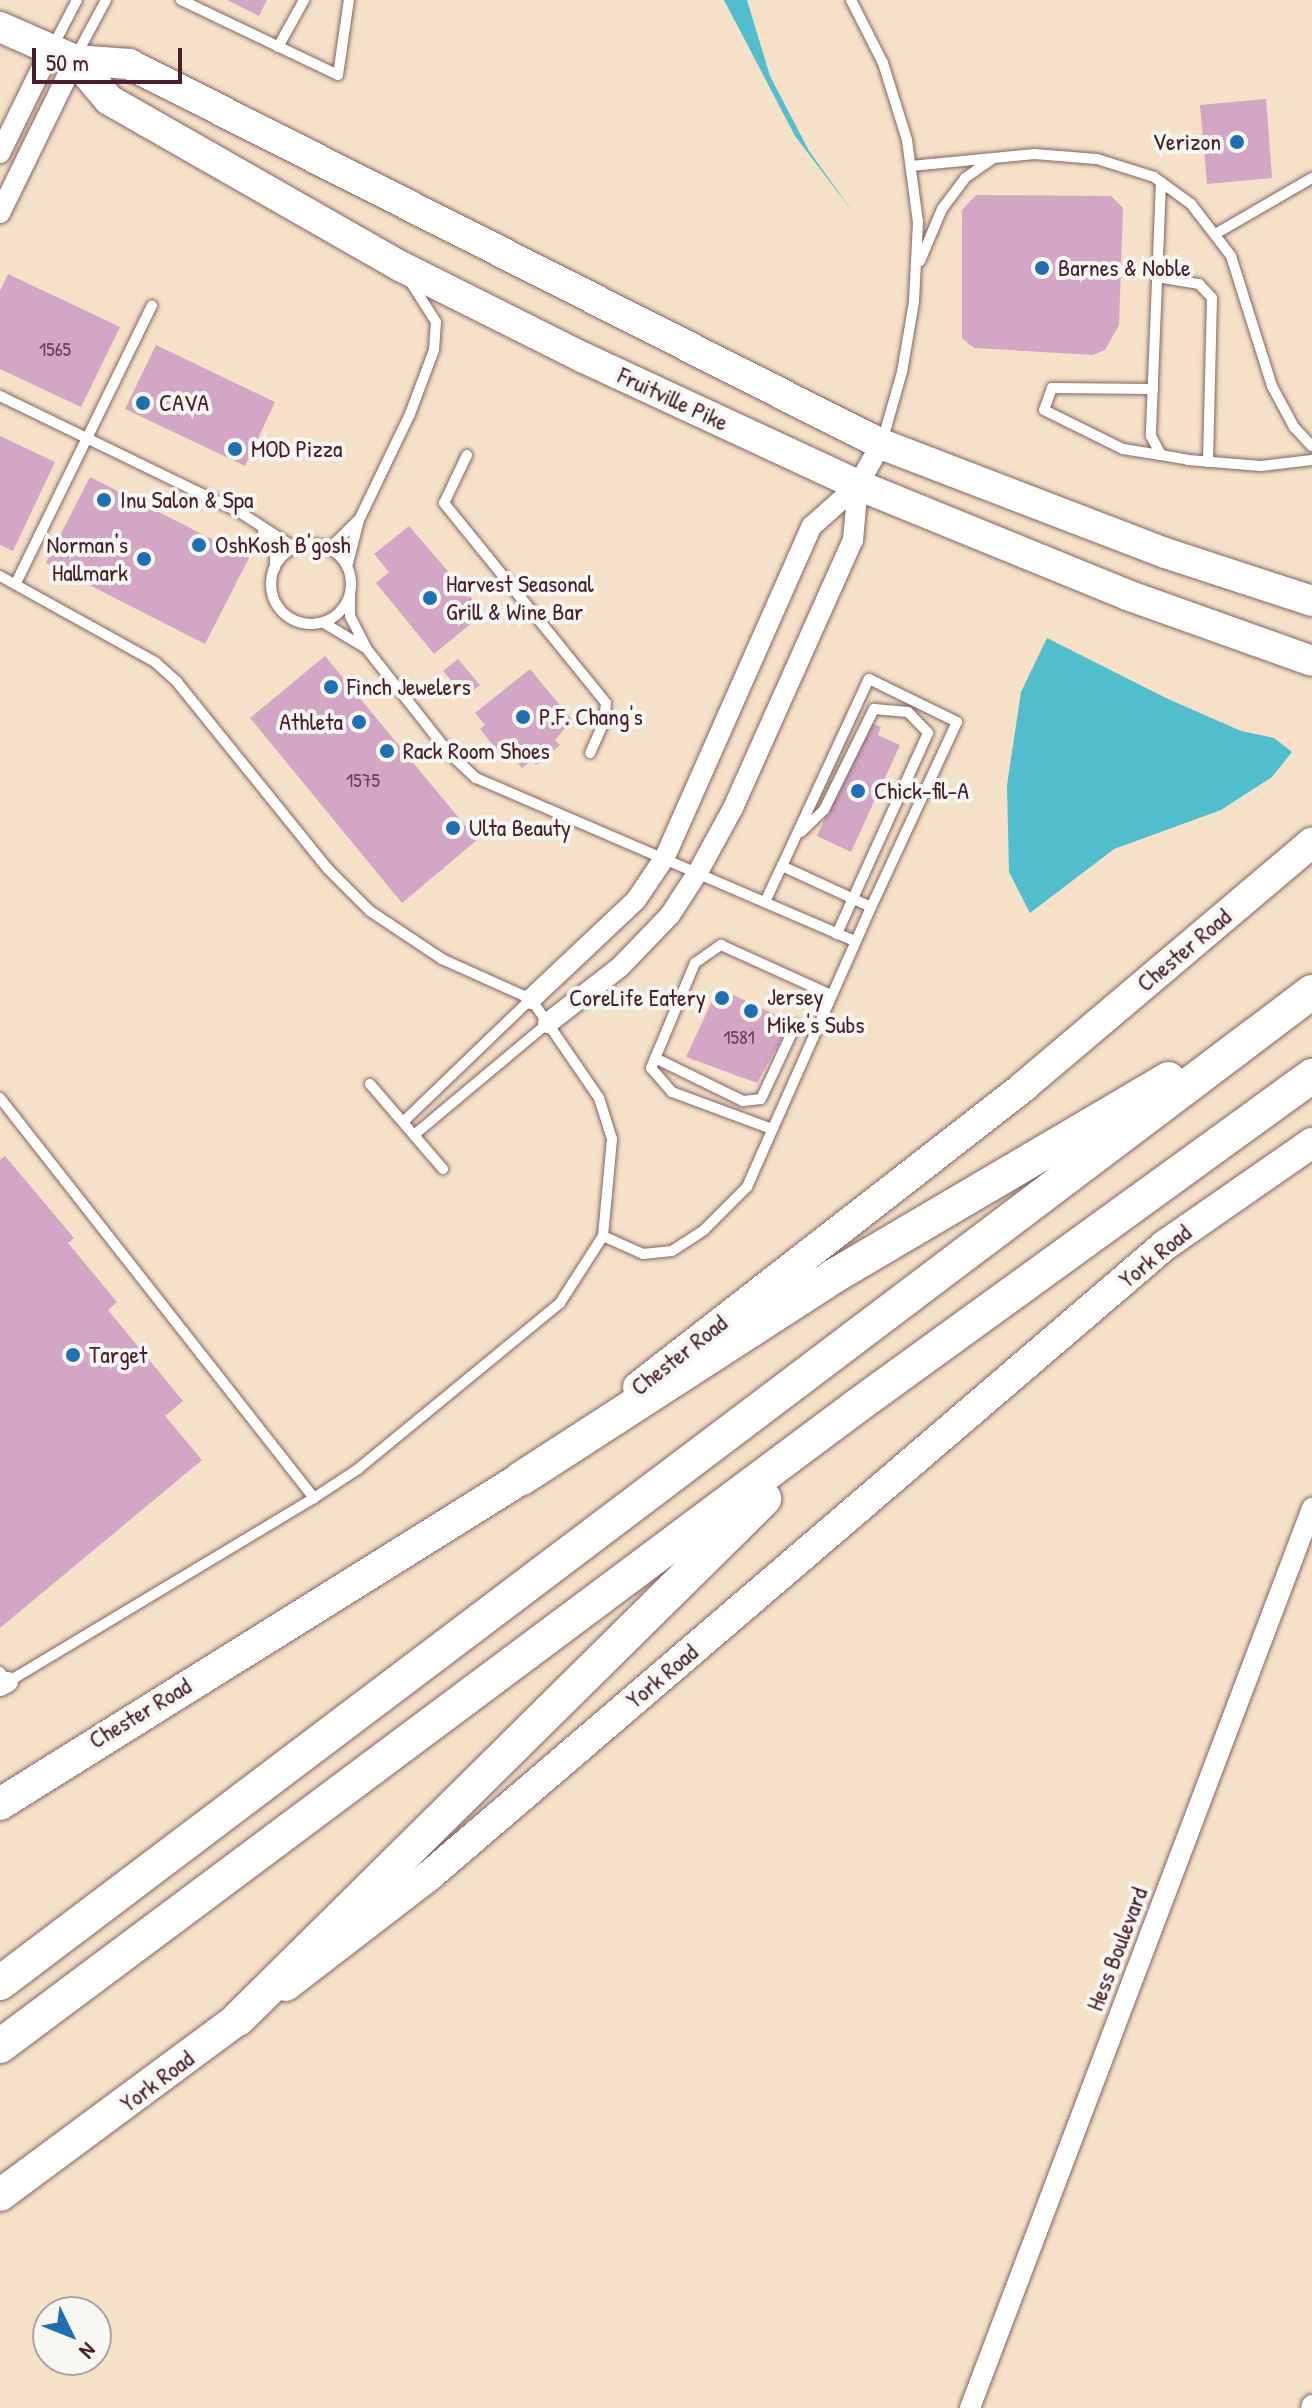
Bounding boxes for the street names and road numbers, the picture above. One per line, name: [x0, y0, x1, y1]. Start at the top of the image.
street label: Fruitville Pike: [613, 361, 733, 437]
street label: Chester Road: [1131, 902, 1237, 998]
street label: York Road: [1113, 1218, 1197, 1294]
street label: Chester Road: [625, 1309, 733, 1401]
street label: York Road: [620, 1638, 704, 1714]
street label: Chester Road: [84, 1671, 196, 1755]
street label: Hess Boulevard: [1080, 1883, 1154, 2015]
street label: York Road: [115, 2044, 199, 2118]

